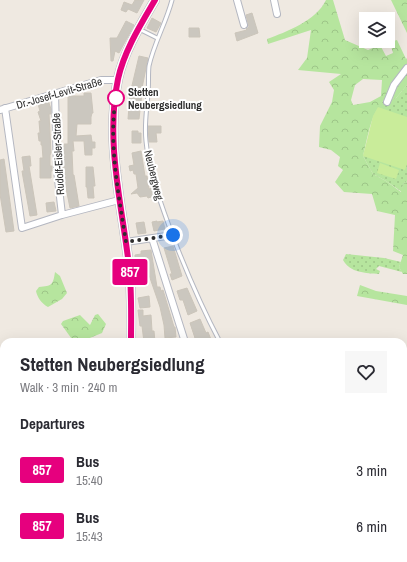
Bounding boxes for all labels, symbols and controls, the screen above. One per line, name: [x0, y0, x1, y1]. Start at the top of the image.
map controls: [359, 12, 395, 48]
button: layers: [359, 12, 395, 48]
street label: Dr.-Josef-Levit-Straße: [14, 74, 104, 112]
place label: Stetten Neubergsiedlung: [128, 85, 202, 112]
marker: Stetten Neubergsiedlung: [107, 89, 125, 107]
street label: Rudolf-Eisler-Straße: [49, 113, 67, 195]
street label: Neubergweg: [141, 148, 167, 202]
your location: [163, 225, 183, 245]
line badge: 857: [107, 259, 153, 285]
text: 857: [120, 263, 140, 281]
text: Stetten Neubergsiedlung: [20, 351, 204, 377]
button: heart: [345, 351, 387, 393]
text: Walk · 3 min · 240 m: [20, 379, 117, 396]
text: Departures: [20, 413, 85, 434]
text: Bus: [76, 451, 99, 472]
text: 3 min: [356, 460, 387, 481]
text: 857: [32, 461, 52, 479]
text: 15:40: [76, 472, 103, 489]
text: Bus: [76, 507, 99, 528]
text: 6 min: [356, 516, 387, 537]
text: 857: [32, 517, 52, 535]
text: 15:43: [76, 528, 103, 545]

